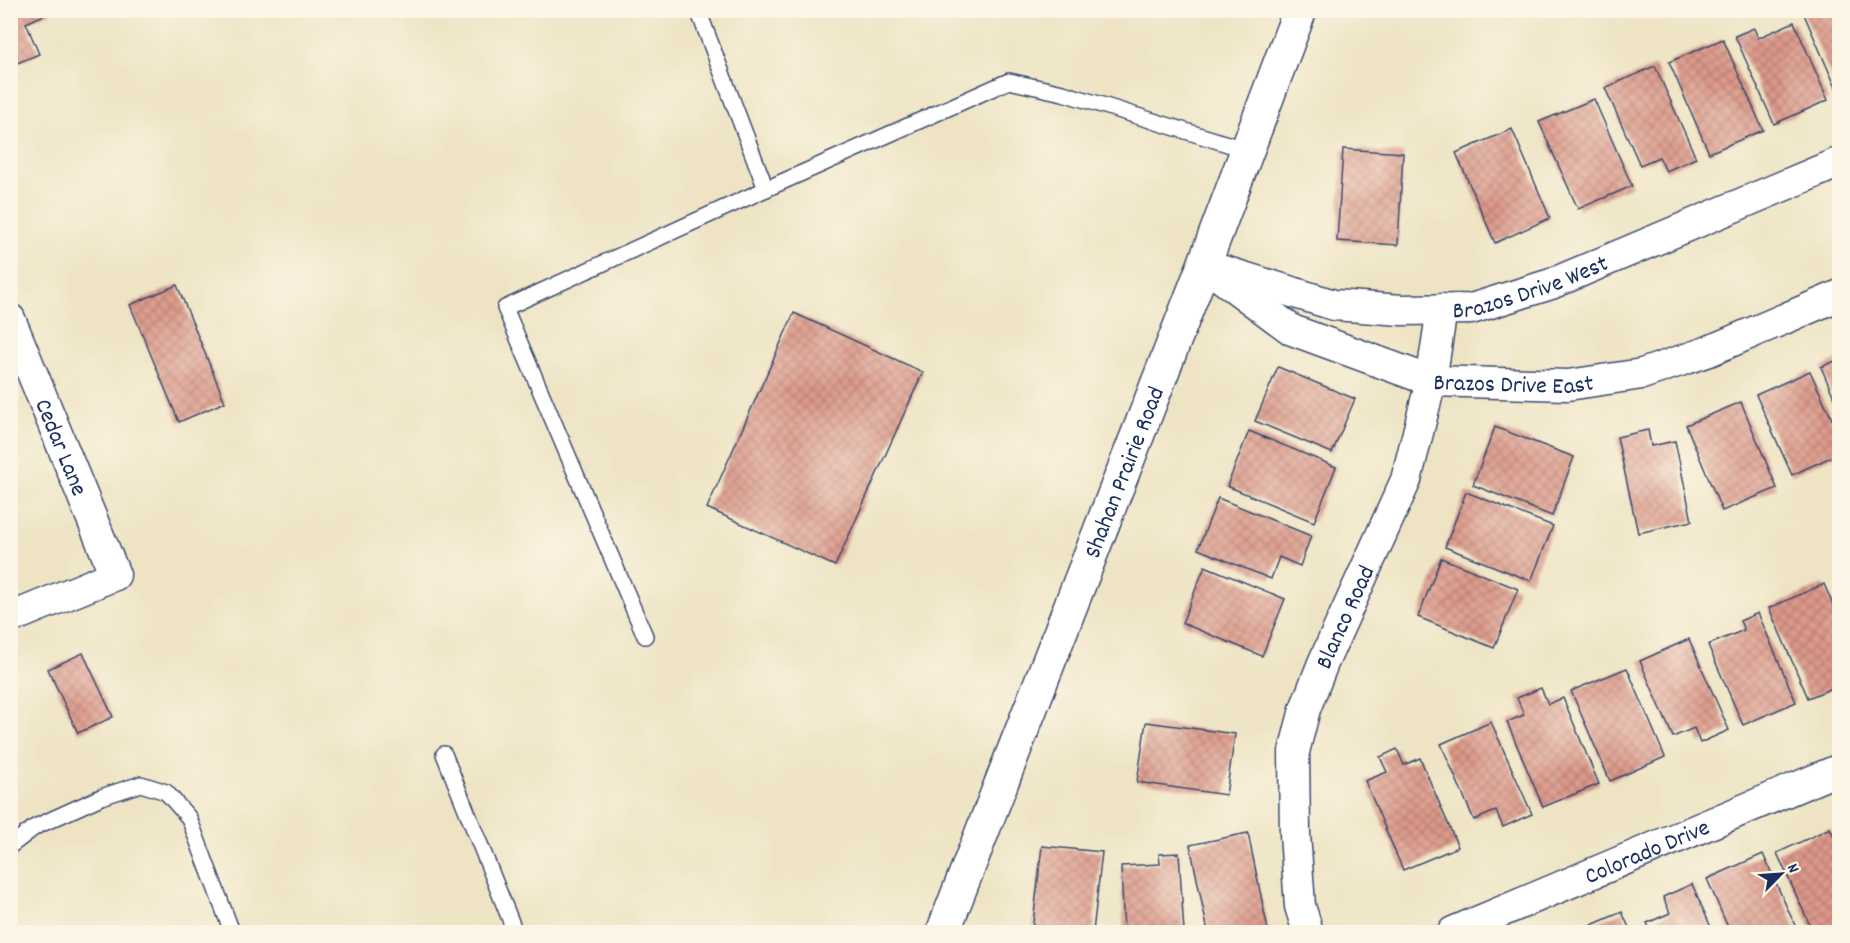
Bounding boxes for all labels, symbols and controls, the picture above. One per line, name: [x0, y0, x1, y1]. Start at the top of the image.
street label: Brazos Drive West: [1452, 248, 1614, 329]
street label: Brazos Drive East: [1433, 367, 1596, 405]
street label: Shahan Prairie Road: [1077, 382, 1175, 564]
street label: Cedar Lane: [24, 394, 95, 502]
street label: Blanco Road: [1308, 561, 1385, 675]
street label: Colorado Drive: [1580, 812, 1716, 895]
north arrow: [1751, 844, 1811, 904]
text: N: [1780, 860, 1804, 877]

